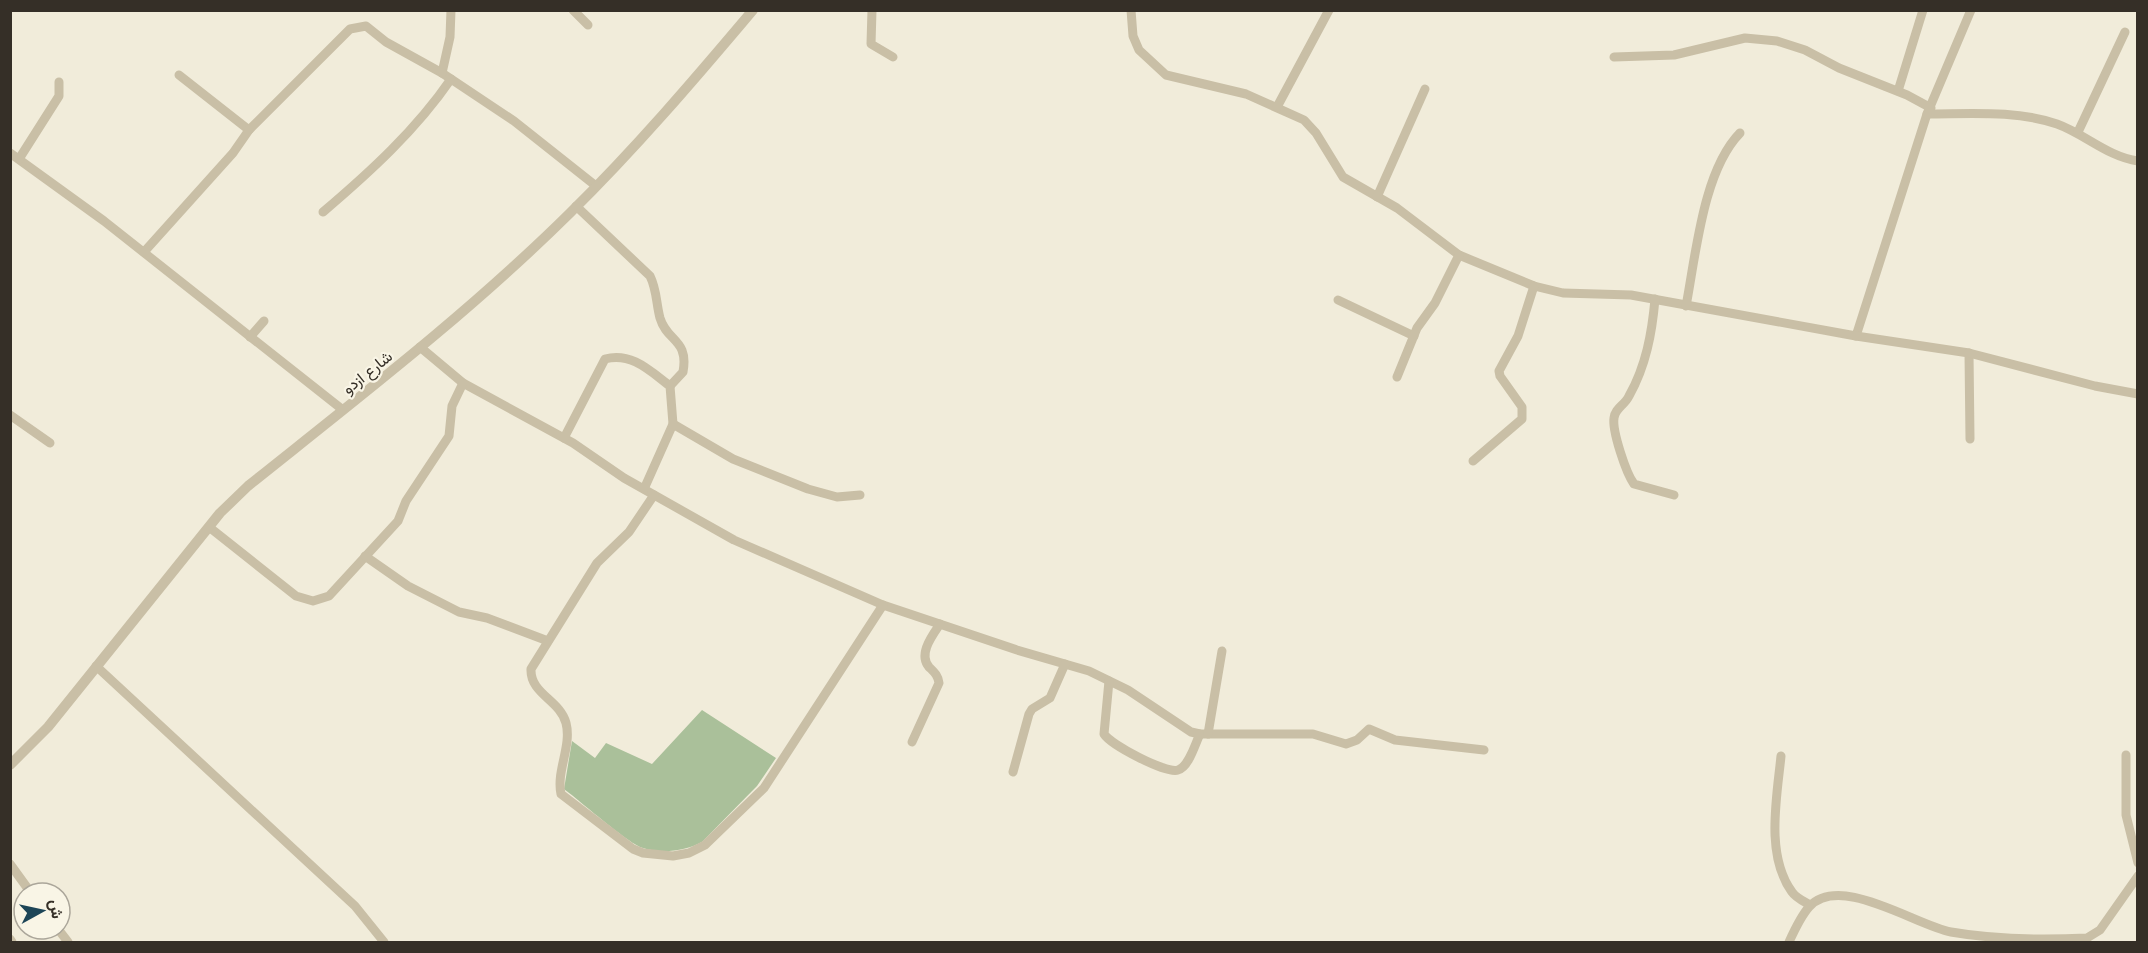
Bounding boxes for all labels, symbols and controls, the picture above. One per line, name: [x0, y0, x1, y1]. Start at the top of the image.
street label: شارع ازدو: [339, 347, 397, 400]
north arrow: [12, 881, 72, 941]
text: ش: [46, 898, 67, 920]

